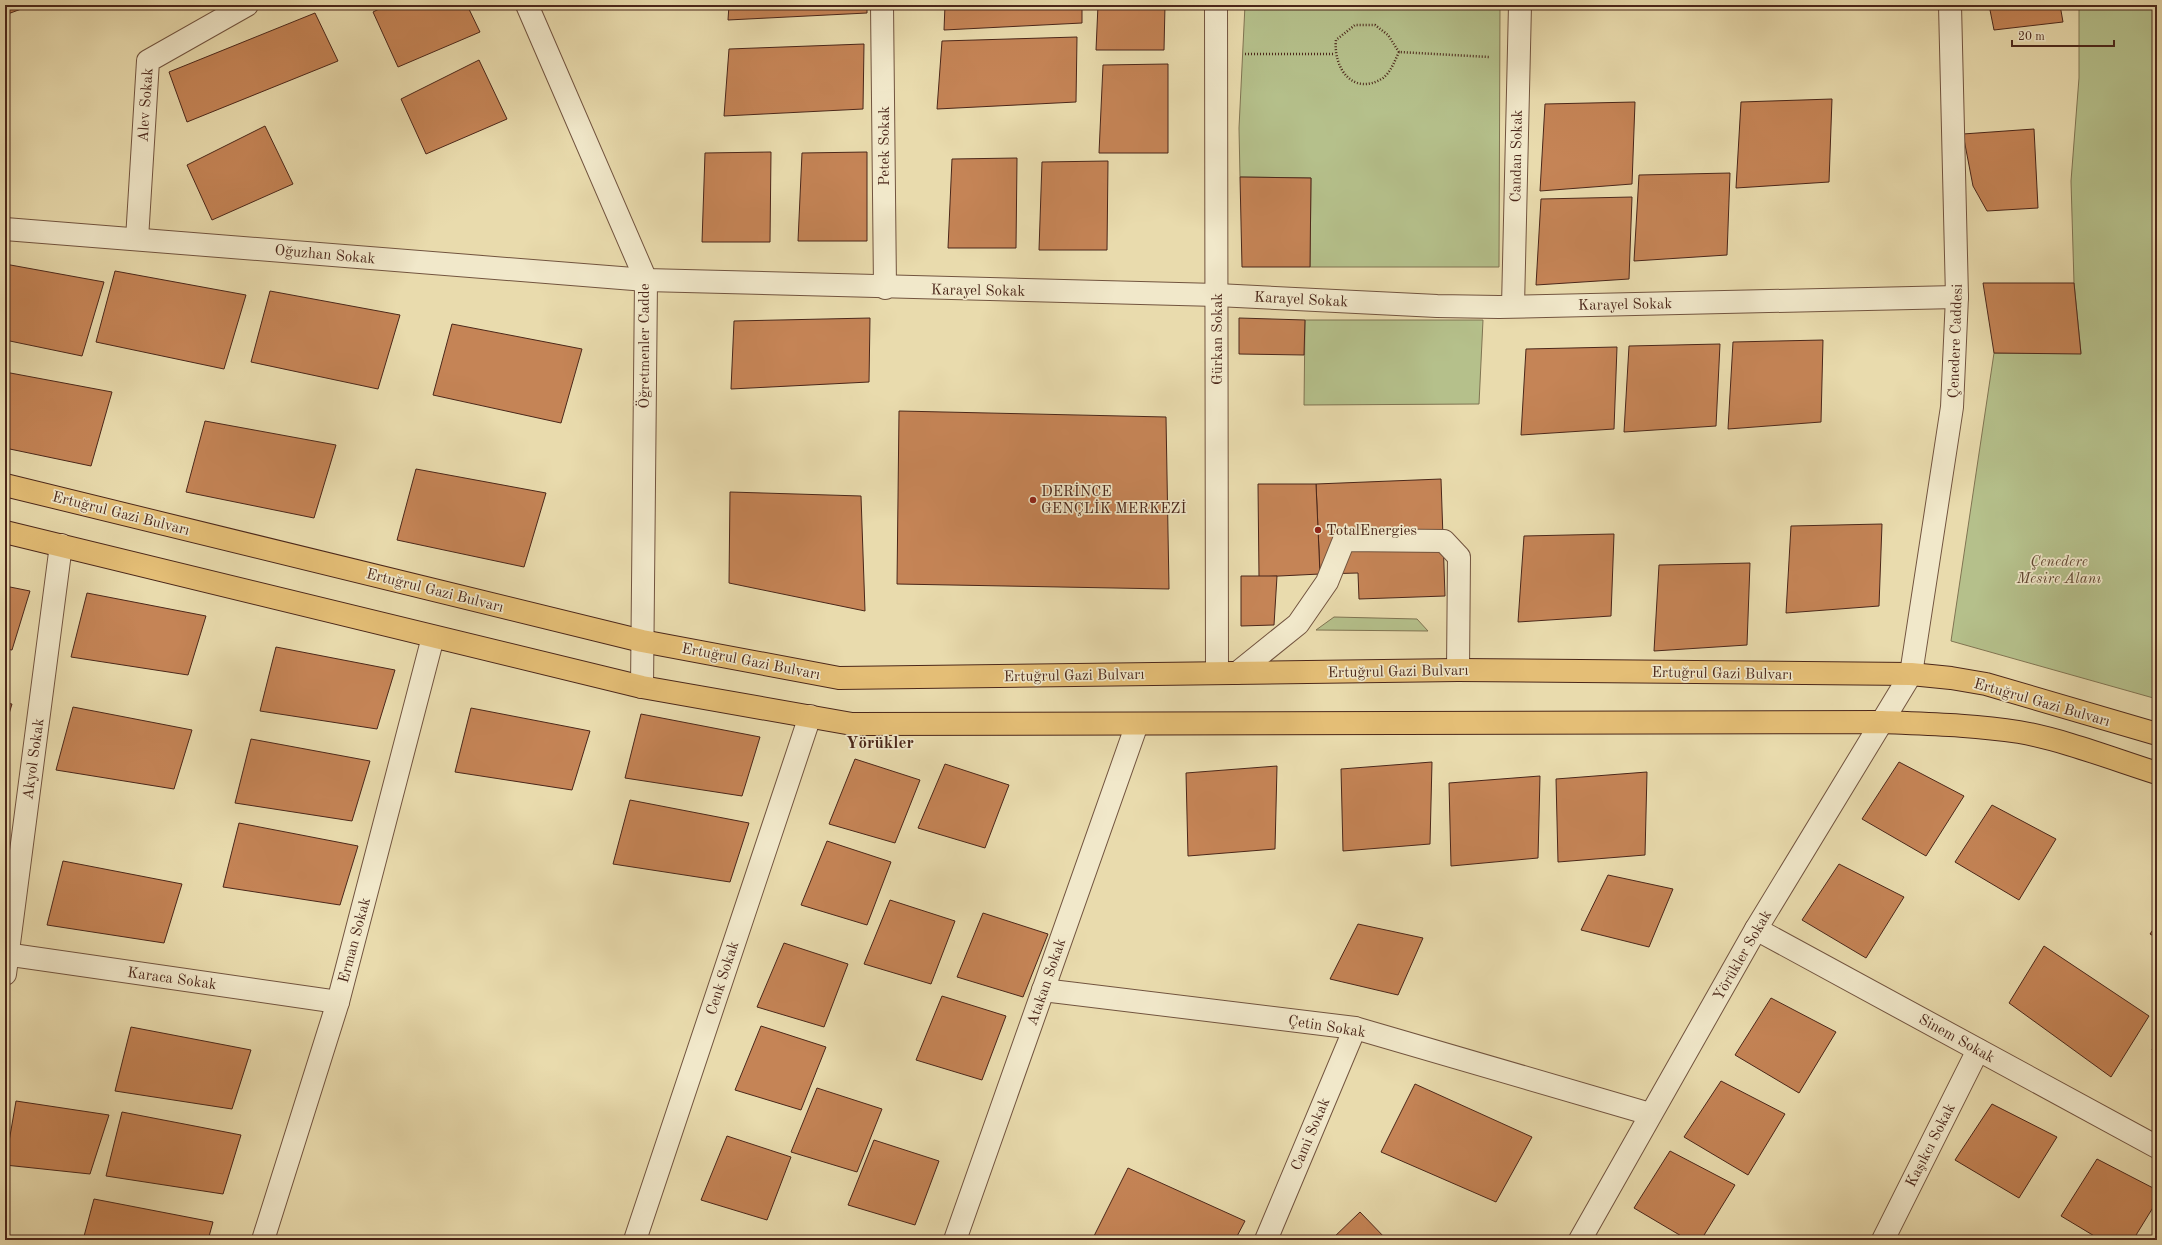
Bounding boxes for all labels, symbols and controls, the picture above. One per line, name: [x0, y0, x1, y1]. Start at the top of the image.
scale bar: [2012, 22, 2114, 48]
text: 20 m: [2018, 31, 2045, 43]
street label: Alev Sokak: [136, 67, 157, 143]
street label: Petek Sokak: [878, 106, 893, 186]
street label: Candan Sokak: [1509, 109, 1526, 203]
street label: Oğuzhan Sokak: [274, 244, 376, 267]
street label: Öğretmenler Cadde: [635, 283, 653, 409]
street label: Karayel Sokak: [931, 283, 1025, 300]
street label: Çenedere Caddesi: [1947, 284, 1966, 399]
street label: Karayel Sokak: [1253, 291, 1349, 310]
street label: Gürkan Sokak: [1211, 293, 1226, 385]
street label: Karayel Sokak: [1578, 297, 1672, 314]
place label: DERİNCE GENÇLİK MERKEZİ: [1041, 482, 1186, 517]
street label: Ertuğrul Gazi Bulvarı: [51, 490, 191, 539]
marker: DERİNCE GENÇLİK MERKEZİ: [1028, 495, 1038, 505]
place label: TotalEnergies: [1326, 524, 1417, 539]
marker: TotalEnergies: [1313, 525, 1323, 535]
park label: Çenedere Mesire Alanı: [2016, 555, 2101, 587]
street label: Ertuğrul Gazi Bulvarı: [365, 567, 505, 616]
street label: Ertuğrul Gazi Bulvarı: [680, 642, 821, 683]
street label: Ertuğrul Gazi Bulvarı: [1327, 664, 1469, 681]
street label: Ertuğrul Gazi Bulvarı: [1651, 666, 1793, 683]
street label: Ertuğrul Gazi Bulvarı: [1003, 668, 1145, 685]
street label: Ertuğrul Gazi Bulvarı: [1972, 677, 2111, 730]
street label: Akyol Sokak: [21, 717, 48, 801]
district label: Yörükler: [846, 735, 914, 752]
street label: Erman Sokak: [337, 896, 374, 985]
street label: Yörükler Sokak: [1711, 908, 1775, 1003]
street label: Atakan Sokak: [1025, 937, 1069, 1028]
street label: Cenk Sokak: [704, 939, 742, 1017]
street label: Karaca Sokak: [126, 966, 218, 993]
street label: Sinem Sokak: [1916, 1012, 1997, 1066]
street label: Çetin Sokak: [1287, 1014, 1367, 1041]
street label: Cami Sokak: [1289, 1096, 1333, 1173]
street label: Kaşıkcı Sokak: [1904, 1101, 1959, 1190]

